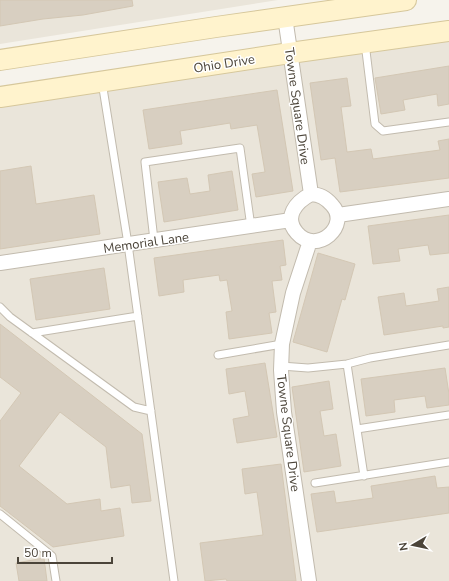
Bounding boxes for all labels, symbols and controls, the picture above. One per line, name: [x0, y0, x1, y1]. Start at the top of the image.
street label: Towne Square Drive: [280, 46, 314, 166]
street label: Ohio Drive: [192, 50, 256, 78]
street label: Memorial Lane: [102, 228, 190, 258]
street label: Towne Square Drive: [272, 373, 304, 493]
north arrow: [393, 525, 433, 565]
scale bar: [18, 539, 112, 565]
text: N: [396, 541, 412, 552]
text: 50 m: [24, 545, 52, 561]

